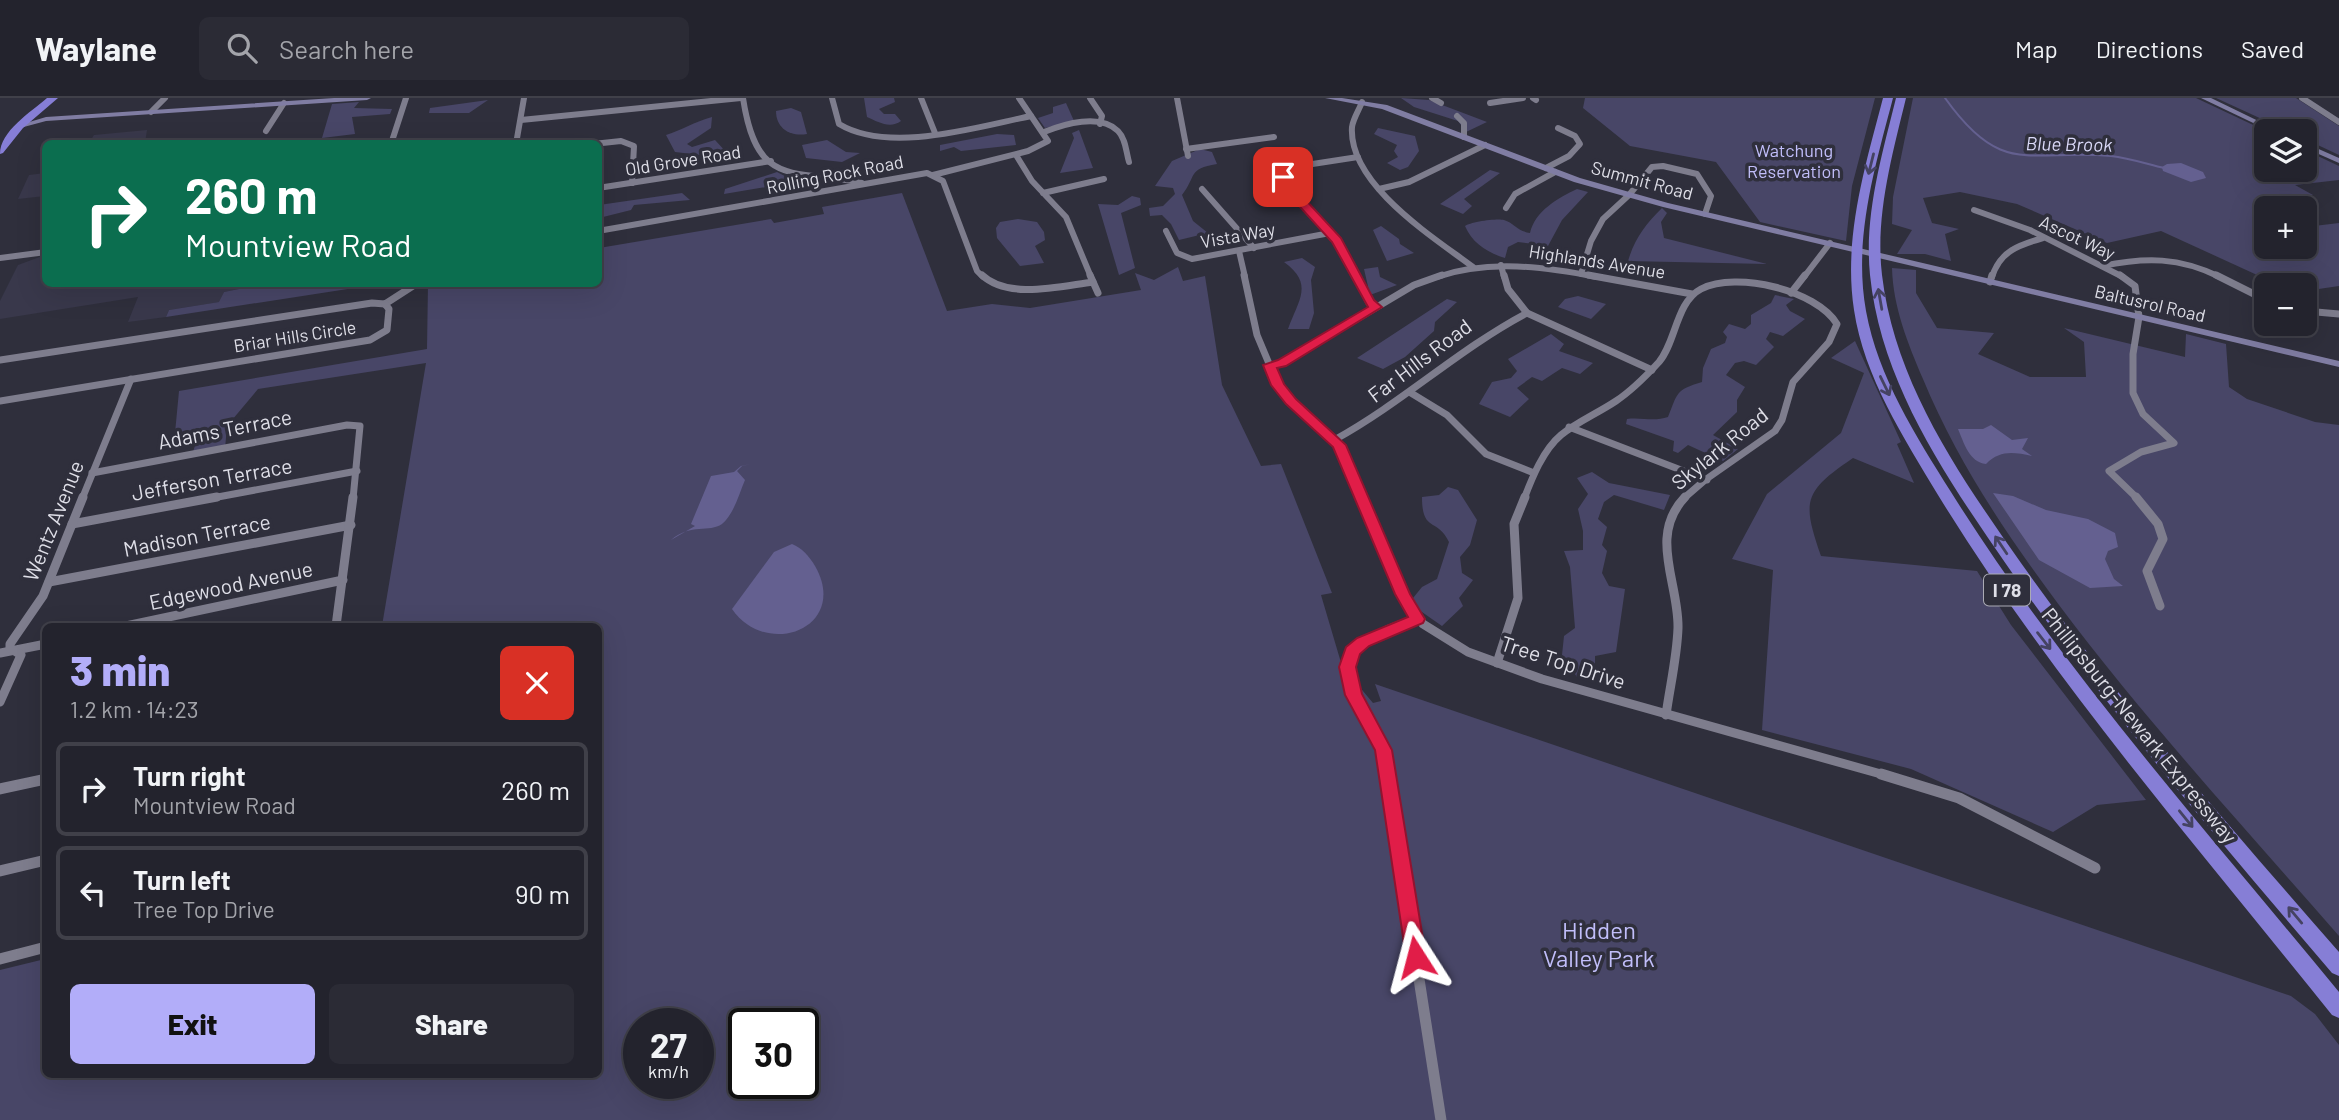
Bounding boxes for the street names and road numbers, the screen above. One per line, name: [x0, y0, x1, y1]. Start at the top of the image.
street label: Old Grove Road: [623, 140, 742, 180]
street label: Rolling Rock Road: [764, 150, 905, 198]
street label: Summit Road: [1589, 156, 1696, 204]
street label: Ascot Way: [2036, 210, 2119, 264]
street label: Vista Way: [1199, 218, 1277, 252]
street label: Highlands Avenue: [1527, 239, 1667, 283]
street label: Baltusrol Road: [2093, 280, 2208, 326]
street label: Far Hills Road: [1362, 313, 1476, 407]
street label: Briar Hills Circle: [232, 315, 358, 357]
street label: Skylark Road: [1666, 401, 1772, 494]
street label: Adams Terrace: [156, 403, 294, 454]
street label: Jefferson Terrace: [129, 452, 294, 505]
street label: Wentz Avenue: [17, 456, 88, 584]
street label: Madison Terrace: [121, 508, 272, 561]
street label: Edgewood Avenue: [147, 555, 315, 614]
road number: I 78: [1984, 575, 2030, 606]
street label: Phillipsburg-Newark Expressway: [2037, 602, 2243, 848]
street label: Tree Top Drive: [1498, 630, 1629, 693]

